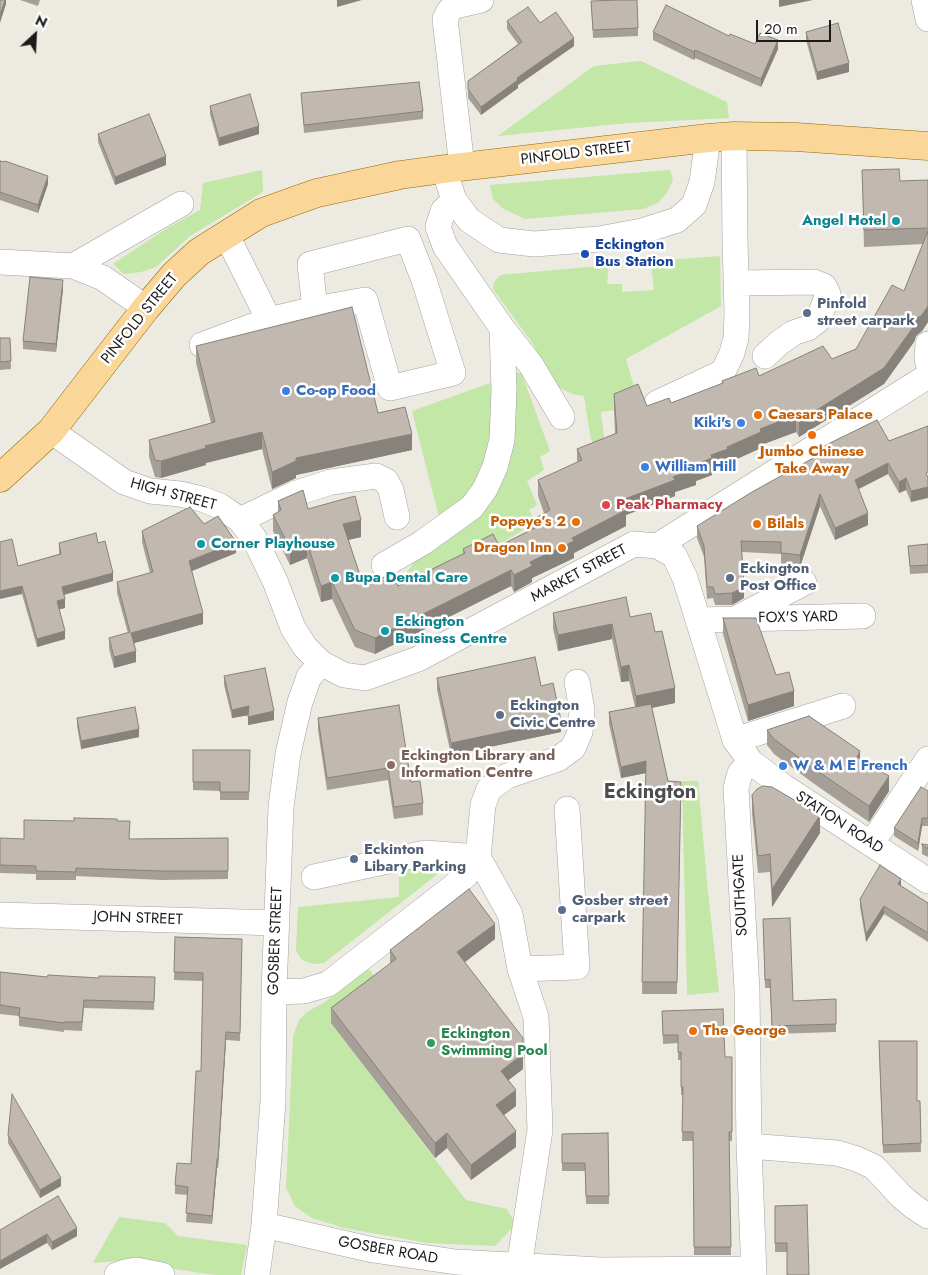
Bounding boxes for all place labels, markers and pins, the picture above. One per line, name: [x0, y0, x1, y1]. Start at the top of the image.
place label: Angel Hotel: [802, 212, 886, 230]
marker: Angel Hotel: [890, 215, 902, 227]
place label: Eckington Bus Station: [595, 236, 674, 271]
marker: Eckington Bus Station: [579, 248, 591, 260]
place label: Pinfold street carpark: [817, 295, 915, 330]
marker: Pinfold street carpark: [801, 307, 813, 319]
place label: Co-op Food: [296, 382, 376, 400]
marker: Co-op Food: [280, 385, 292, 397]
place label: Caesars Palace: [768, 406, 873, 424]
marker: Caesars Palace: [752, 409, 764, 421]
place label: Kiki's: [694, 414, 731, 432]
marker: Kiki's: [735, 417, 747, 429]
marker: Jumbo Chinese Take Away: [806, 429, 818, 441]
place label: Jumbo Chinese Take Away: [760, 443, 864, 478]
place label: William Hill: [655, 458, 736, 476]
marker: William Hill: [639, 461, 651, 473]
place label: Peak Pharmacy: [616, 496, 722, 514]
marker: Peak Pharmacy: [600, 499, 612, 511]
place label: Popeye’s 2: [490, 513, 566, 531]
place label: Bilals: [767, 515, 804, 533]
marker: Popeye’s 2: [570, 516, 582, 528]
marker: Bilals: [751, 518, 763, 530]
place label: Corner Playhouse: [211, 535, 335, 553]
marker: Corner Playhouse: [195, 538, 207, 550]
place label: Dragon Inn: [474, 539, 552, 557]
marker: Dragon Inn: [556, 542, 568, 554]
place label: Eckington Post Office: [740, 560, 817, 595]
place label: Bupa Dental Care: [345, 569, 468, 587]
marker: Bupa Dental Care: [329, 572, 341, 584]
marker: Eckington Post Office: [724, 572, 736, 584]
place label: Eckington Business Centre: [395, 613, 507, 648]
marker: Eckington Business Centre: [379, 625, 391, 637]
place label: Eckington Civic Centre: [510, 697, 596, 732]
marker: Eckington Civic Centre: [494, 709, 506, 721]
place label: Eckington Library and Information Centre: [401, 747, 555, 782]
place label: W & M E French: [793, 757, 908, 775]
marker: Eckington Library and Information Centre: [385, 759, 397, 771]
marker: W & M E French: [777, 760, 789, 772]
place label: Eckinton Libary Parking: [364, 841, 466, 876]
marker: Eckinton Libary Parking: [348, 853, 360, 865]
place label: Gosber street carpark: [572, 892, 668, 927]
marker: Gosber street carpark: [556, 904, 568, 916]
place label: The George: [703, 1022, 786, 1040]
place label: Eckington Swimming Pool: [441, 1025, 548, 1060]
marker: The George: [687, 1025, 699, 1037]
marker: Eckington Swimming Pool: [425, 1037, 437, 1049]

